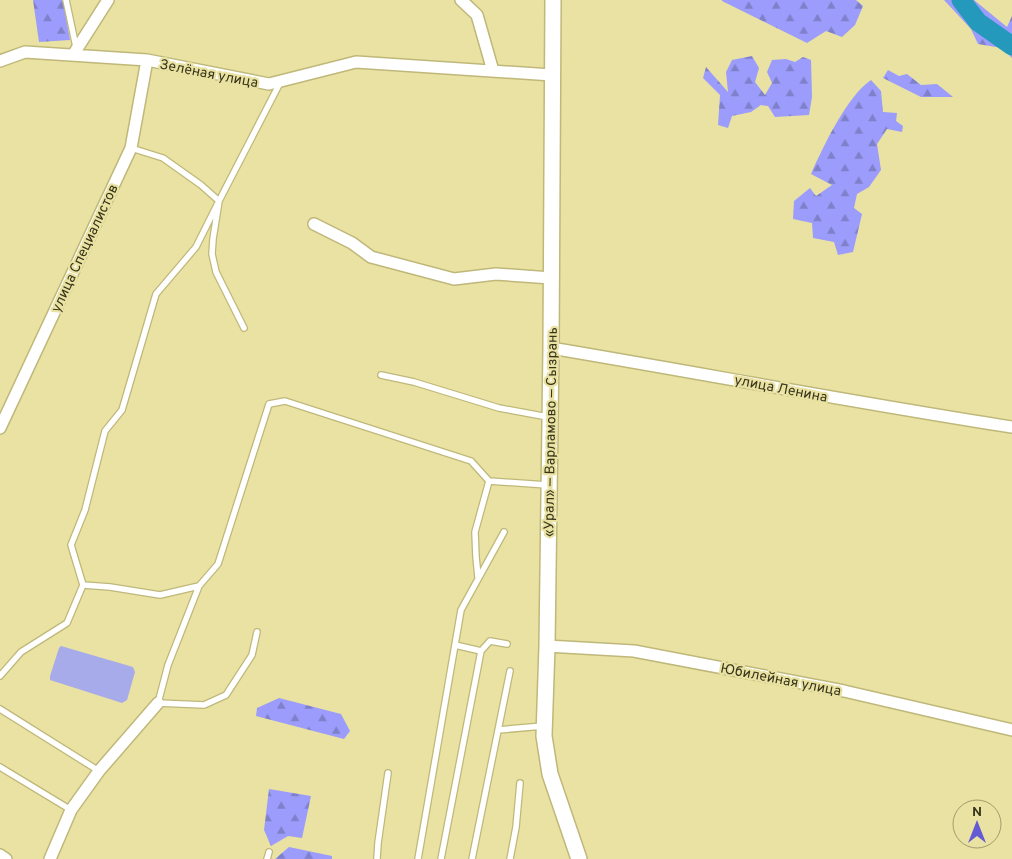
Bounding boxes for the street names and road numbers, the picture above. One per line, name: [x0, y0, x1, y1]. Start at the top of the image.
street label: Зелёная улица: [158, 57, 259, 92]
street label: улица Специалистов: [48, 182, 122, 315]
street label: «Урал» — Варламово — Сызрань: [541, 327, 562, 537]
street label: улица Ленина: [733, 372, 829, 407]
street label: Юбилейная улица: [719, 660, 843, 701]

